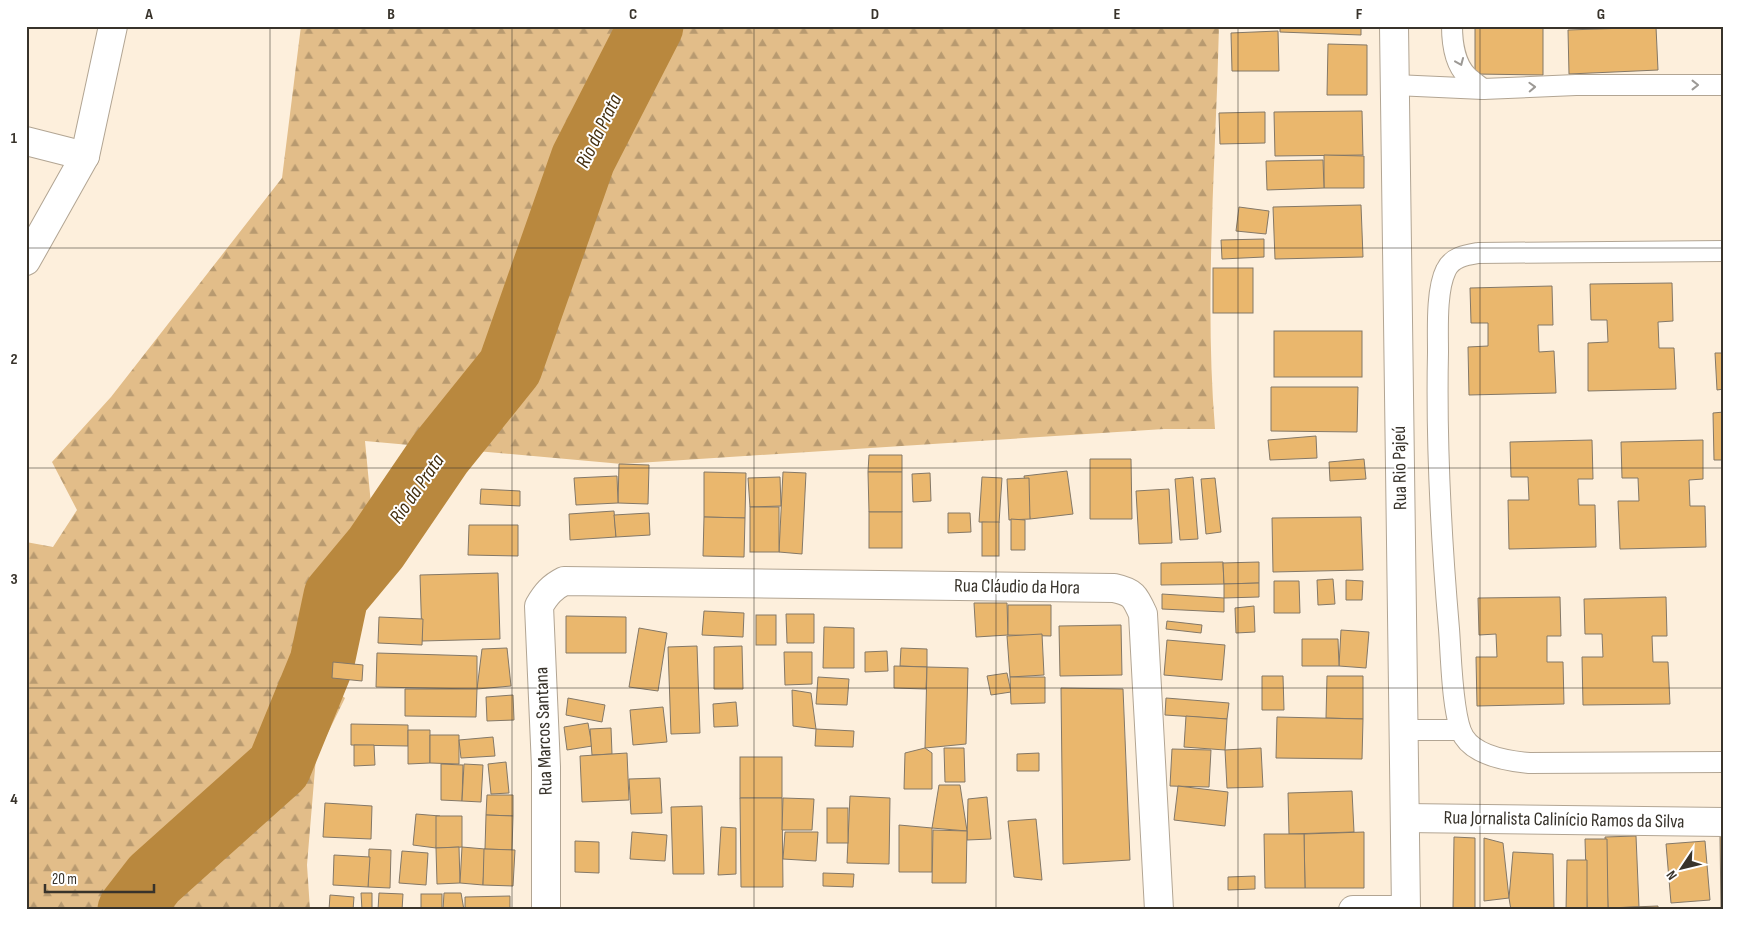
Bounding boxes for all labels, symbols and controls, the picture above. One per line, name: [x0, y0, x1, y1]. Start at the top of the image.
text: A: [144, 5, 153, 24]
text: B: [387, 5, 395, 24]
text: C: [629, 5, 637, 24]
text: D: [871, 5, 879, 24]
text: E: [1114, 5, 1121, 24]
text: F: [1356, 5, 1363, 24]
text: G: [1597, 5, 1605, 24]
one-way arrow: [1453, 57, 1464, 66]
one-way arrow: [1691, 80, 1699, 90]
one-way arrow: [1528, 82, 1536, 92]
water label: Rio da Prata: [571, 90, 627, 172]
text: 1: [11, 129, 18, 148]
text: 2: [10, 350, 18, 369]
street label: Rua Rio Pajeú: [1388, 426, 1412, 510]
water label: Rio da Prata: [385, 450, 449, 528]
text: 3: [10, 570, 18, 589]
street label: Rua Cláudio da Hora: [954, 574, 1080, 600]
street label: Rua Marcos Santana: [530, 667, 558, 795]
text: 4: [10, 790, 18, 809]
street label: Rua Jornalista Calinício Ramos da Silva: [1443, 806, 1685, 834]
north arrow: [1658, 844, 1708, 894]
scale bar: [45, 861, 154, 893]
text: N: [1663, 867, 1681, 883]
text: 20 m: [52, 870, 77, 889]

